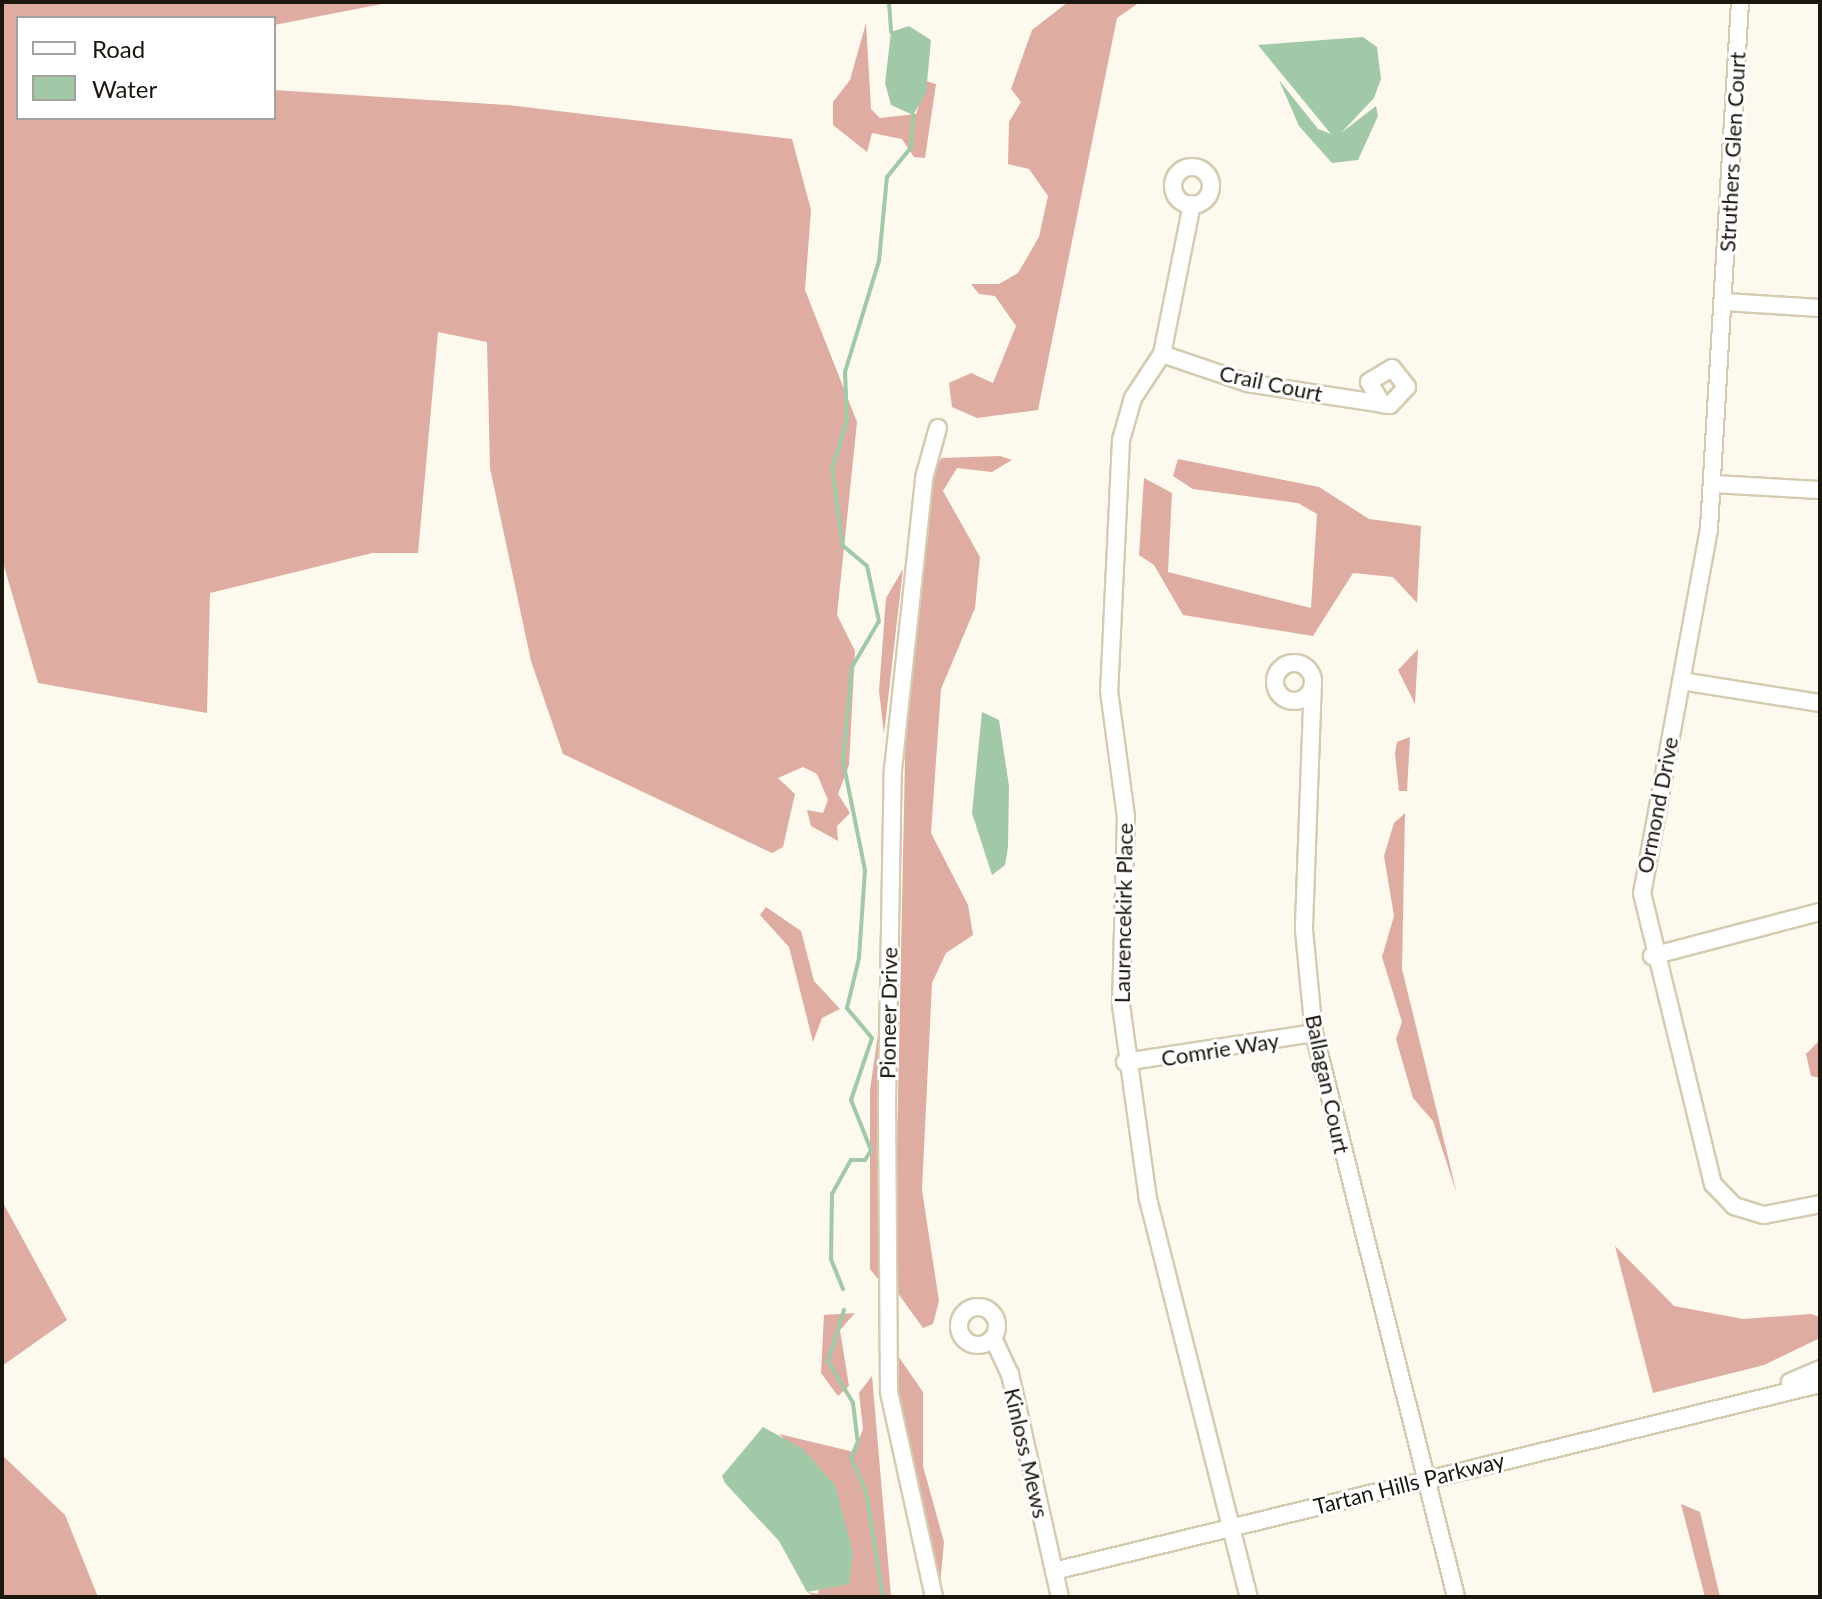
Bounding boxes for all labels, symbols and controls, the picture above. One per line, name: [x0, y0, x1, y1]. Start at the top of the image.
legend: [16, 16, 276, 120]
text: Road: [92, 34, 145, 63]
street label: Struthers Glen Court: [1714, 51, 1750, 253]
text: Water: [92, 74, 157, 103]
street label: Crail Court: [1217, 359, 1325, 407]
street label: Ormond Drive: [1631, 734, 1683, 876]
street label: Laurencekirk Place: [1108, 823, 1138, 1003]
street label: Pioneer Drive: [874, 947, 902, 1079]
street label: Ballagan Court: [1300, 1012, 1356, 1156]
street label: Comrie Way: [1159, 1027, 1281, 1071]
street label: Kinloss Mews: [999, 1385, 1055, 1521]
street label: Tartan Hills Parkway: [1311, 1447, 1507, 1519]

